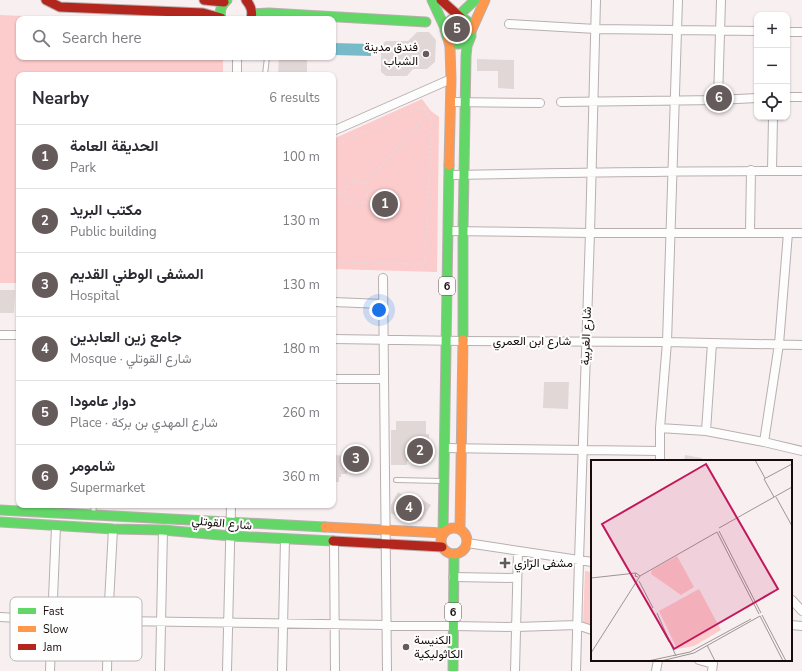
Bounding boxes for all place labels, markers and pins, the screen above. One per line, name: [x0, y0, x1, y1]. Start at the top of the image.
pin: 5: [444, 14, 470, 44]
place label: فندق مدينة الشباب: [364, 39, 418, 69]
marker: فندق مدينة الشباب: [421, 49, 431, 59]
pin: 6: [706, 83, 732, 113]
pin: 1: [372, 189, 398, 219]
pin: 2: [407, 436, 433, 466]
pin: 3: [343, 444, 369, 474]
pin: 4: [396, 493, 422, 523]
place label: مشفى الرّازي: [514, 555, 573, 573]
marker: مشفى الرّازي: [499, 557, 511, 569]
place label: الكنيسة الكاثوليكية: [414, 632, 463, 662]
marker: الكنيسة الكاثوليكية: [401, 642, 411, 652]

